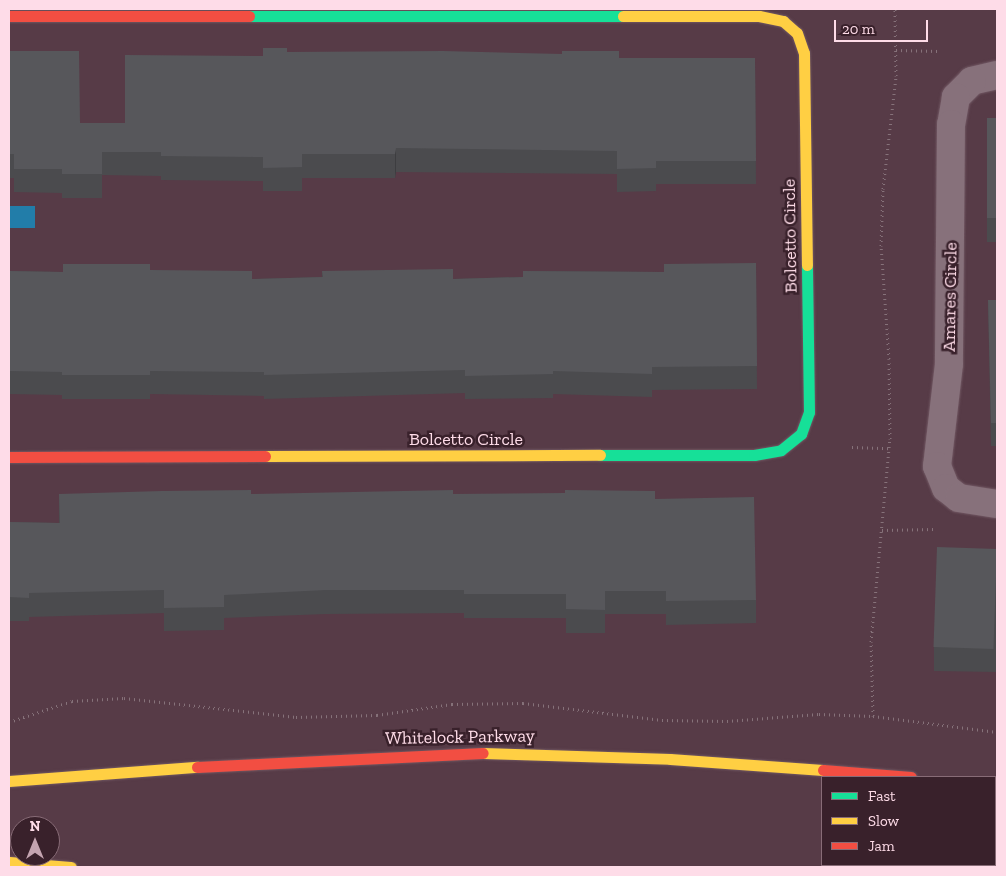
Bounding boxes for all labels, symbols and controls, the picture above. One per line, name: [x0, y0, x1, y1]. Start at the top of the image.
scale bar: [836, 10, 930, 42]
text: 20 m: [842, 20, 875, 38]
street label: Bolcetto Circle: [778, 179, 802, 293]
street label: Amares Circle: [938, 242, 962, 352]
street label: Bolcetto Circle: [409, 428, 523, 450]
street label: Whitelock Parkway: [385, 725, 535, 749]
legend: [821, 776, 996, 866]
text: Fast: [868, 787, 896, 805]
text: Slow: [868, 812, 899, 830]
north arrow: [10, 816, 60, 866]
text: N: [30, 818, 40, 835]
text: Jam: [868, 837, 895, 855]

